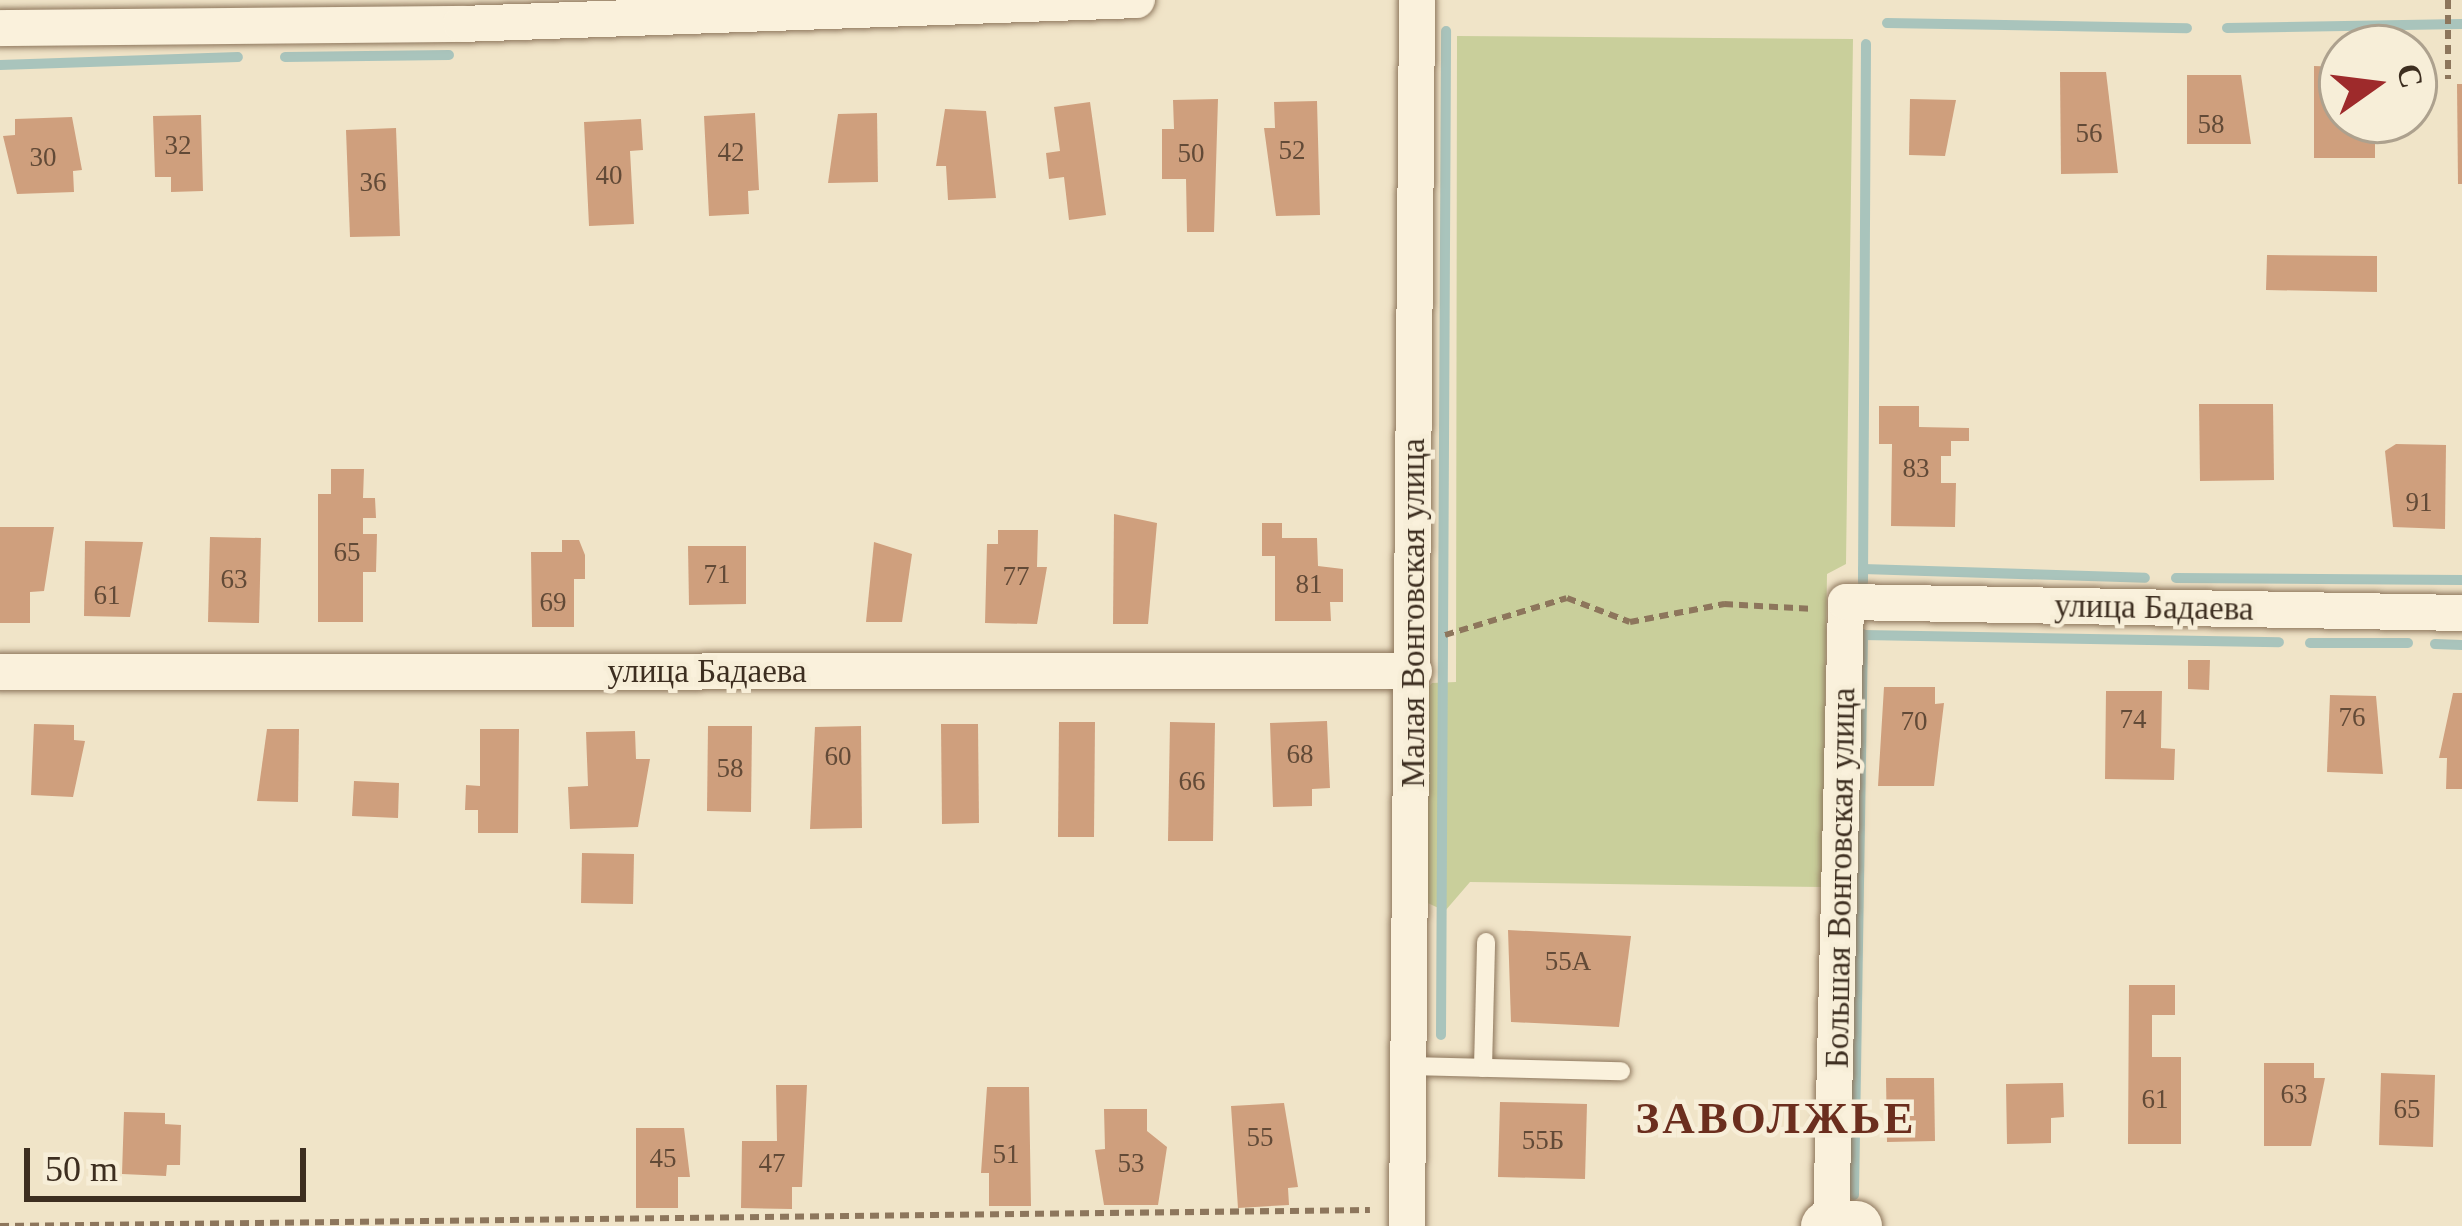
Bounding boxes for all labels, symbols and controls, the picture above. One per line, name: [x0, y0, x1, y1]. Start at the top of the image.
north arrow: [2318, 24, 2438, 144]
text: С: [2390, 60, 2430, 92]
house number: 58: [2198, 109, 2224, 141]
house number: 56: [2076, 118, 2102, 150]
house number: 32: [164, 130, 192, 162]
house number: 52: [1278, 135, 1306, 167]
house number: 42: [718, 137, 744, 169]
house number: 50: [1178, 138, 1204, 170]
house number: 30: [30, 142, 57, 174]
house number: 40: [596, 160, 622, 192]
house number: 36: [360, 167, 386, 199]
street label: Малая Вонговская улица: [1394, 438, 1434, 788]
house number: 83: [1902, 453, 1930, 485]
house number: 91: [2406, 487, 2432, 519]
house number: 65: [334, 537, 360, 569]
house number: 71: [704, 559, 730, 591]
house number: 77: [1002, 561, 1030, 593]
house number: 63: [220, 564, 248, 596]
house number: 81: [1296, 569, 1322, 601]
house number: 61: [94, 580, 120, 612]
street label: улица Бадаева: [2054, 586, 2254, 630]
house number: 69: [540, 587, 566, 619]
street label: улица Бадаева: [607, 652, 807, 692]
street label: Большая Вонговская улица: [1818, 687, 1864, 1069]
house number: 76: [2338, 702, 2366, 734]
house number: 74: [2120, 704, 2146, 736]
house number: 70: [1900, 706, 1928, 738]
house number: 68: [1286, 739, 1314, 771]
house number: 60: [824, 741, 852, 773]
house number: 58: [716, 753, 744, 785]
house number: 66: [1178, 766, 1206, 798]
house number: 55А: [1545, 946, 1591, 978]
house number: 63: [2280, 1079, 2308, 1111]
house number: 61: [2142, 1084, 2168, 1116]
district label: ЗАВОЛЖЬЕ: [1636, 1092, 1916, 1146]
house number: 65: [2394, 1094, 2420, 1126]
house number: 55: [1246, 1122, 1274, 1154]
scale bar: [30, 1124, 312, 1198]
house number: 55Б: [1522, 1125, 1564, 1157]
house number: 51: [992, 1139, 1020, 1171]
house number: 45: [650, 1143, 676, 1175]
house number: 47: [758, 1148, 786, 1180]
house number: 53: [1118, 1148, 1144, 1180]
text: 50 m: [45, 1149, 118, 1189]

